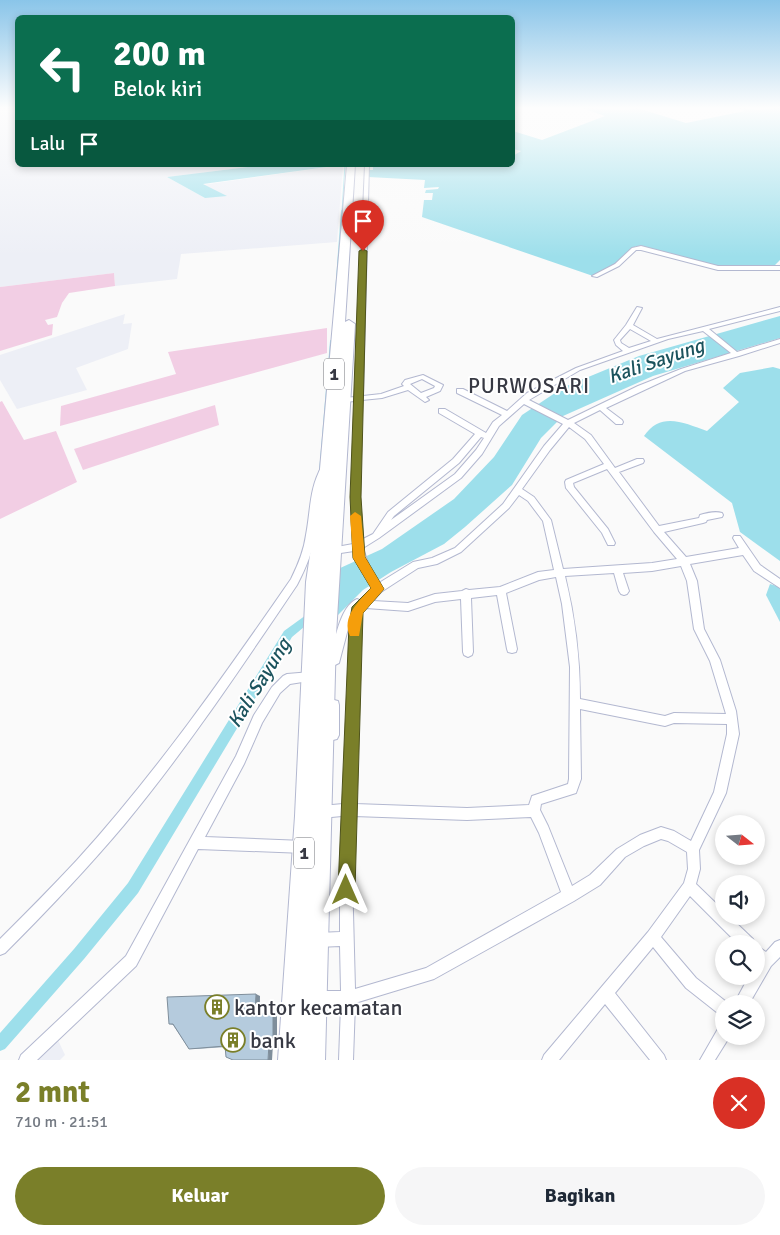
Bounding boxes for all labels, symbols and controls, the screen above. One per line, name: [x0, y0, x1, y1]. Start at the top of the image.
text: 200 m: [113, 32, 206, 75]
icon: left: [30, 35, 95, 100]
text: Belok kiri: [113, 75, 202, 102]
icon: arrive: [75, 130, 103, 158]
text: Lalu: [30, 132, 65, 156]
pin: [342, 200, 384, 251]
icon: arrive: [349, 207, 377, 235]
water label: Kali Sayung: [604, 332, 709, 389]
road number: 1: [324, 358, 344, 389]
district label: PURWOSARI: [468, 373, 590, 399]
water label: Kali Sayung: [222, 633, 297, 732]
north arrow: [715, 815, 765, 865]
map controls: [715, 815, 765, 1045]
road number: 1: [294, 838, 314, 868]
position arrow: [319, 863, 371, 915]
button: sound: [715, 875, 765, 925]
button: search: [715, 935, 765, 985]
building icon: kantor kecamatan: [204, 994, 230, 1020]
place label: kantor kecamatan: [234, 994, 403, 1021]
button: layers: [715, 995, 765, 1045]
building icon: bank: [220, 1027, 246, 1053]
place label: bank: [250, 1027, 296, 1054]
text: 2 mnt: [15, 1074, 90, 1111]
button: close: [713, 1077, 765, 1129]
text: 710 m · 21:51: [15, 1112, 108, 1132]
button: Keluar: [15, 1167, 385, 1225]
button: Bagikan: [395, 1167, 765, 1225]

